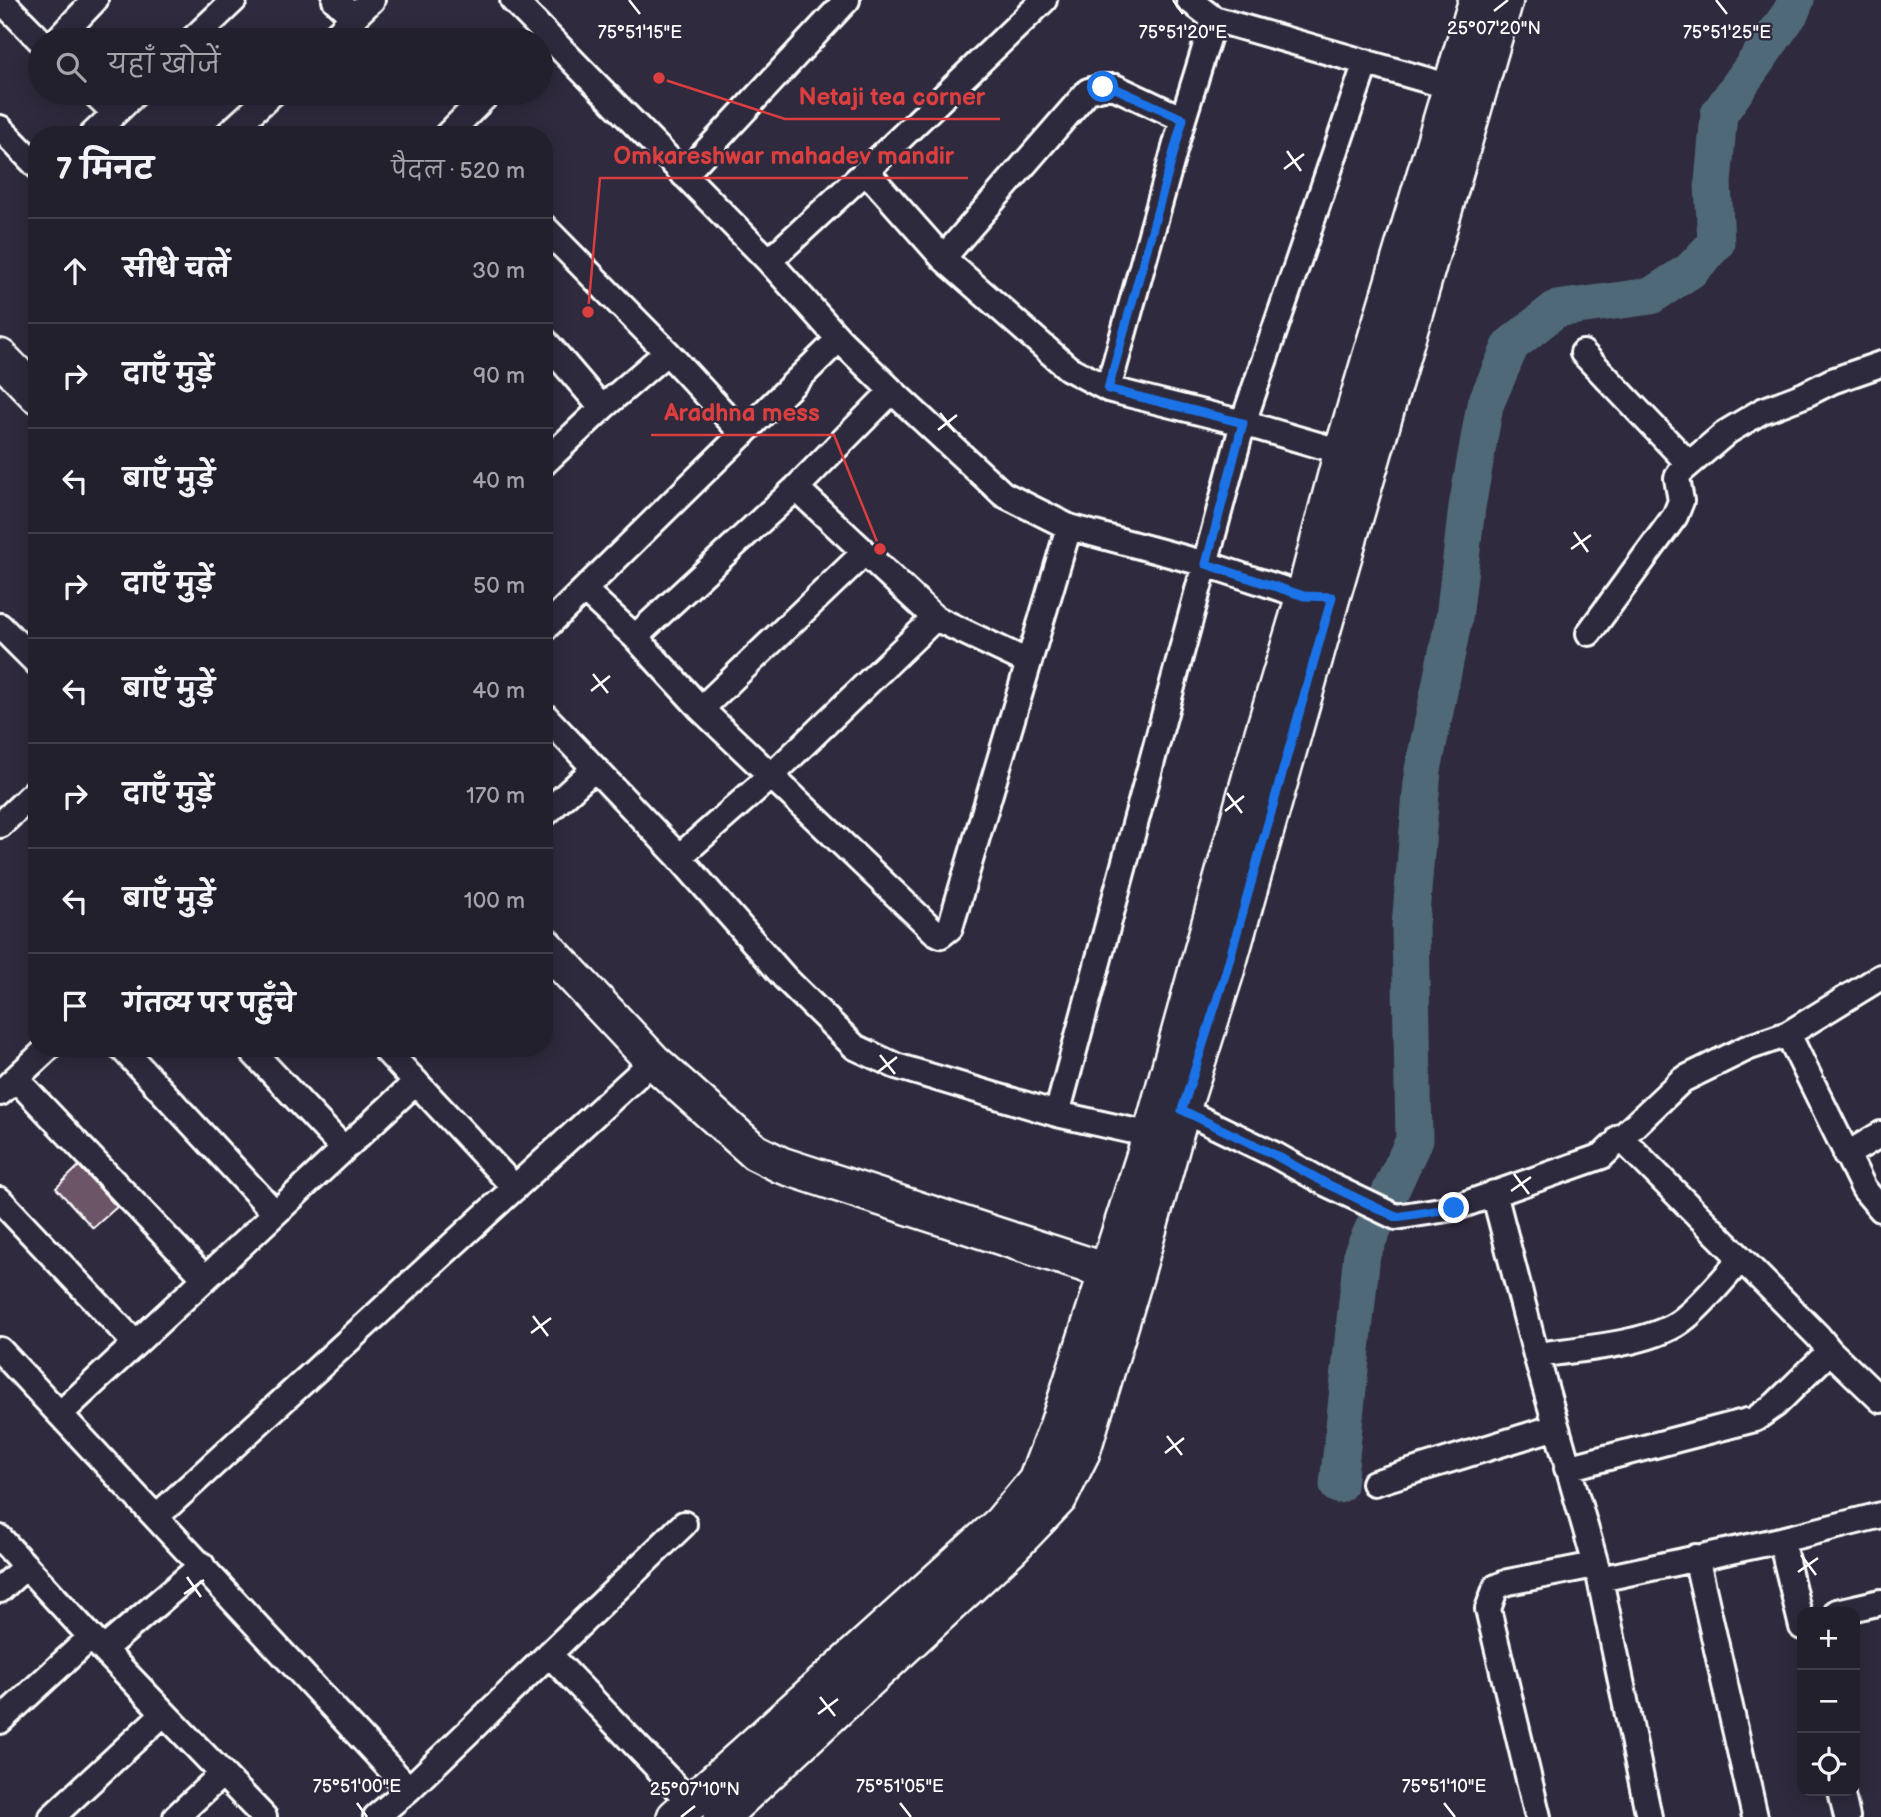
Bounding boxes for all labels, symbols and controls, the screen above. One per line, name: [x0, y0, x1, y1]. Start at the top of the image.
text: 25°07'20"N: [1447, 18, 1541, 39]
text: 75°51'15"E: [598, 22, 682, 43]
text: 75°51'20"E: [1139, 22, 1227, 43]
text: 75°51'25"E: [1683, 22, 1771, 43]
search box: [28, 28, 553, 105]
icon: search: [52, 48, 90, 86]
text: यहाँ खोजें: [108, 50, 220, 81]
route start: [1087, 71, 1118, 102]
callout: Netaji tea corner: [785, 74, 1000, 119]
text: Netaji tea corner: [799, 83, 986, 112]
callout: Omkareshwar mahadev mandir: [600, 133, 968, 178]
text: Omkareshwar mahadev mandir: [614, 142, 955, 171]
text: 7 मिनट: [56, 152, 153, 188]
text: पैदल · 520 m: [391, 157, 525, 185]
icon: ahead: [56, 252, 94, 290]
text: सीधे चलें: [123, 254, 230, 285]
text: 30 m: [472, 257, 525, 285]
icon: right: [56, 357, 94, 395]
text: दाएँ मुड़ें: [123, 359, 214, 390]
text: 90 m: [473, 362, 525, 390]
callout: Aradhna mess: [651, 390, 834, 435]
text: Aradhna mess: [663, 399, 820, 428]
icon: left: [56, 462, 94, 500]
text: बाएँ मुड़ें: [123, 464, 215, 495]
text: 40 m: [472, 467, 525, 495]
icon: right: [56, 567, 94, 605]
text: दाएँ मुड़ें: [123, 569, 214, 600]
text: 50 m: [473, 572, 525, 600]
icon: left: [56, 672, 94, 710]
text: बाएँ मुड़ें: [123, 674, 215, 705]
text: 40 m: [472, 677, 525, 705]
icon: right: [56, 777, 94, 815]
text: दाएँ मुड़ें: [123, 779, 214, 810]
text: 170 m: [466, 782, 525, 810]
icon: left: [56, 882, 94, 920]
text: बाएँ मुड़ें: [123, 884, 215, 915]
text: 100 m: [464, 887, 525, 915]
icon: arrive: [56, 987, 94, 1025]
text: गंतव्य पर पहुँचे: [123, 989, 295, 1020]
route end: [1438, 1192, 1469, 1223]
map controls: [1797, 1607, 1860, 1796]
button: +: [1797, 1607, 1860, 1670]
button: −: [1797, 1670, 1860, 1733]
button: locate: [1797, 1733, 1860, 1796]
text: 75°51'00"E: [313, 1776, 401, 1797]
text: 75°51'05"E: [856, 1776, 944, 1797]
text: 75°51'10"E: [1402, 1776, 1486, 1797]
text: 25°07'10"N: [650, 1779, 740, 1800]

